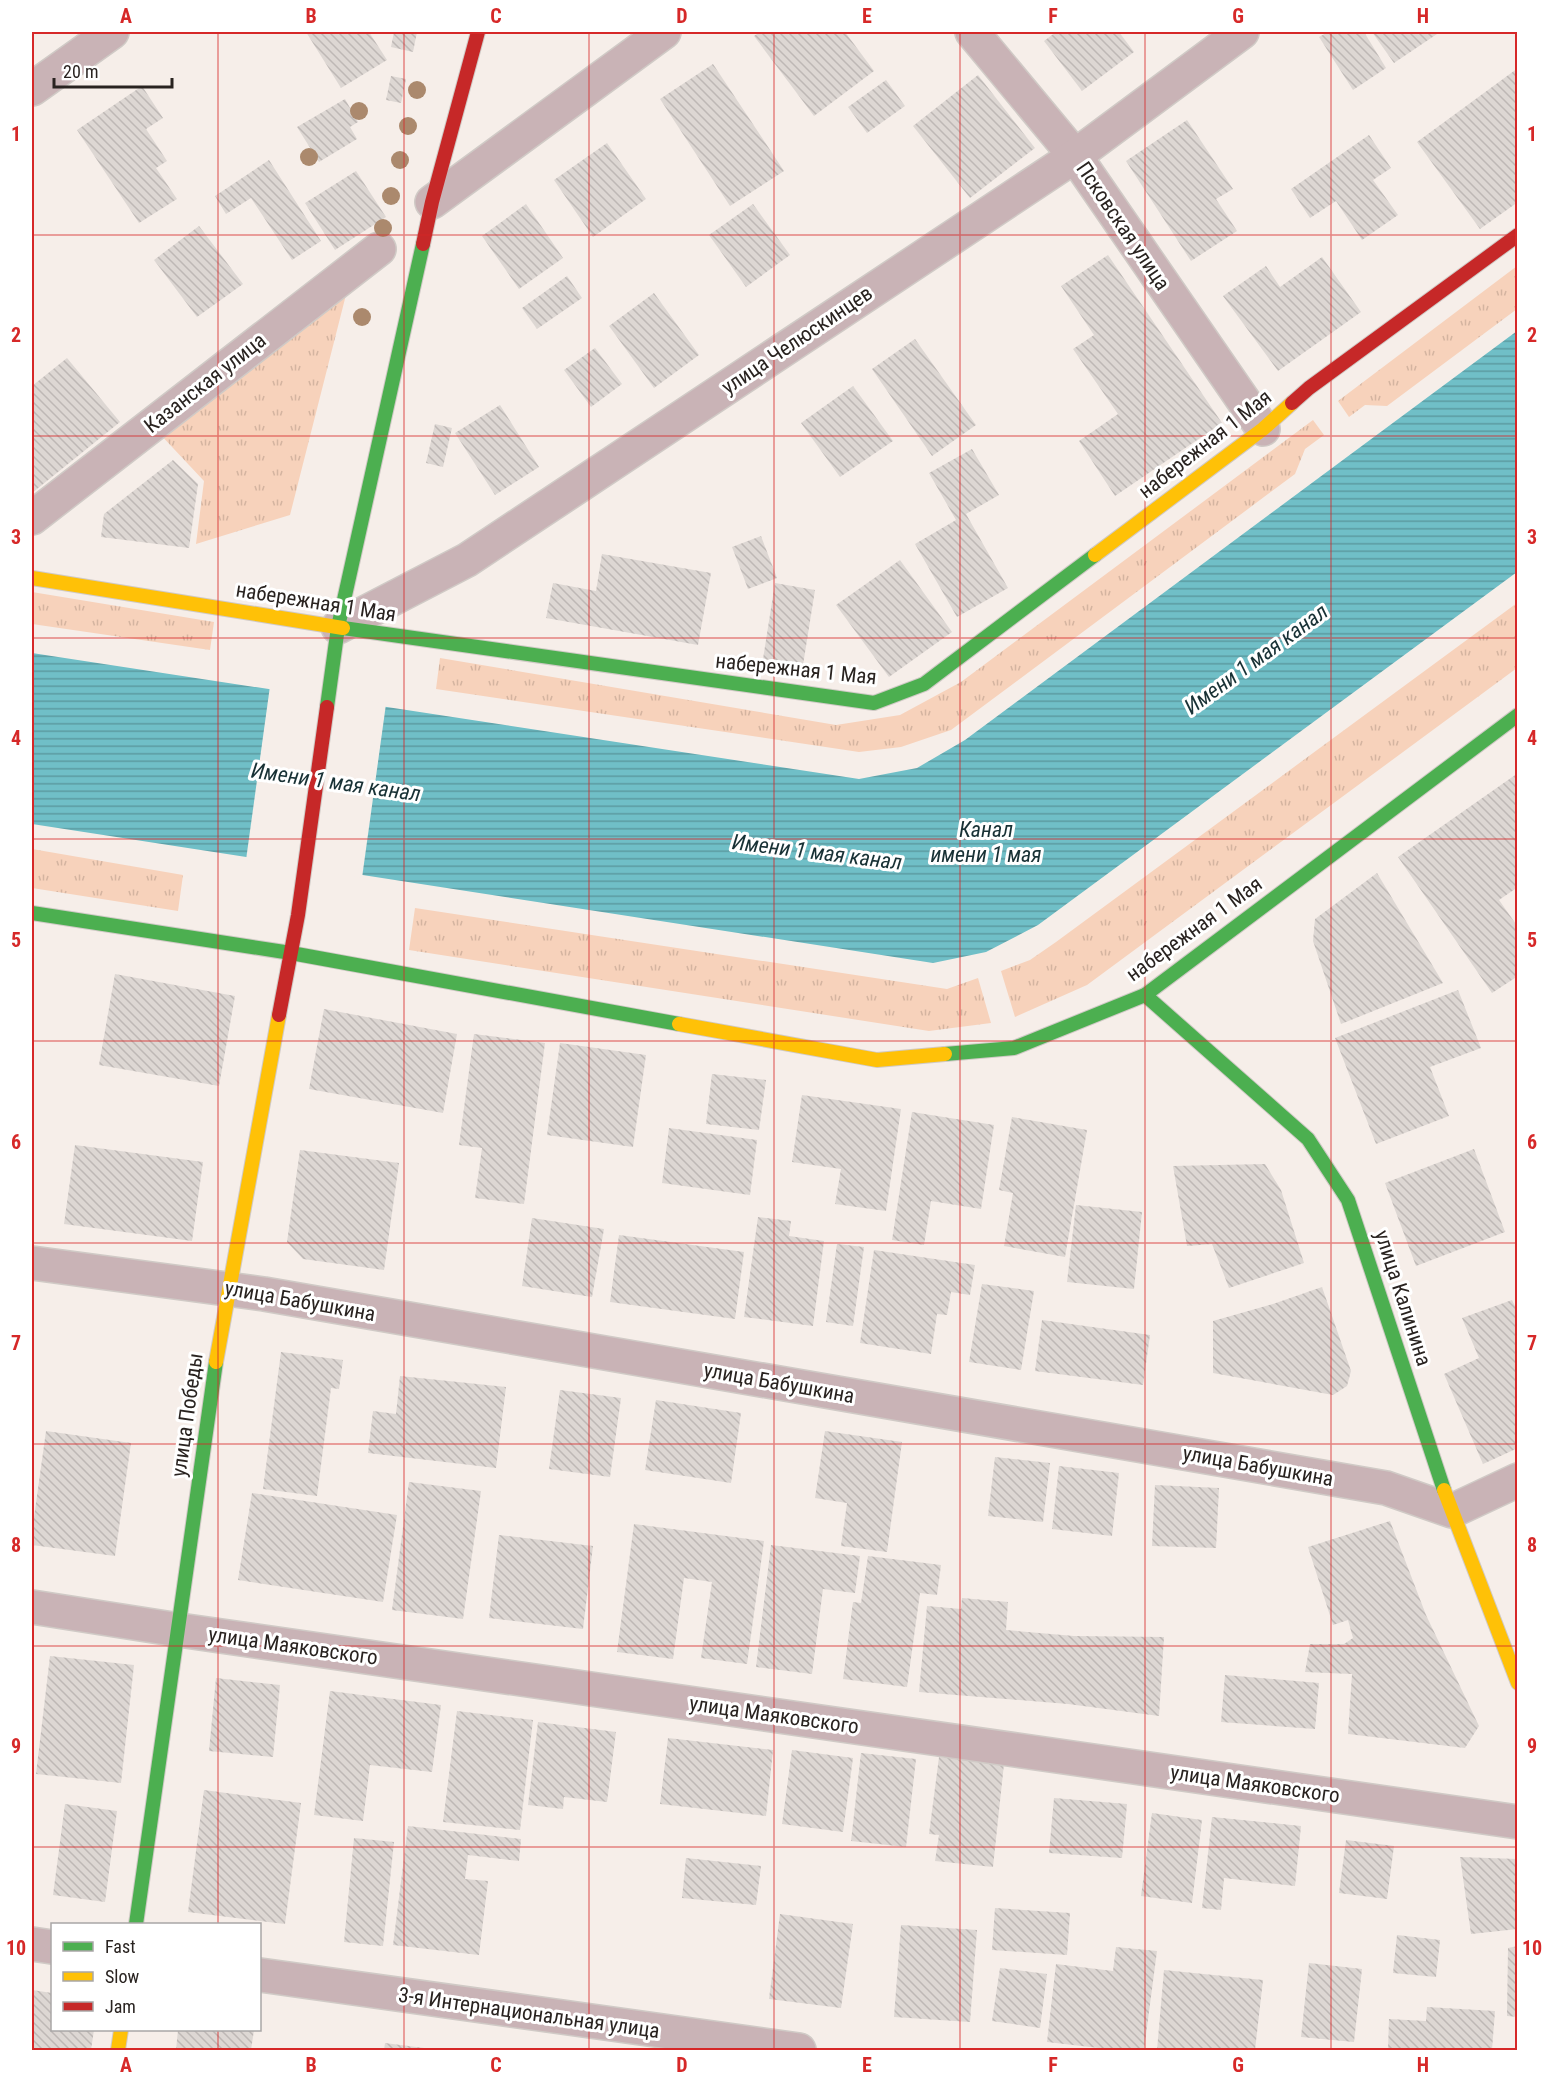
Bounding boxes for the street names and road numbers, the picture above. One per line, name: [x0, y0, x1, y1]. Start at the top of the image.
street label: Псковская улица: [1071, 157, 1175, 295]
street label: улица Челюскинцев: [717, 281, 877, 399]
street label: Казанская улица: [139, 328, 271, 438]
street label: набережная 1 Мая: [1134, 385, 1276, 503]
street label: набережная 1 Мая: [234, 577, 398, 627]
street label: набережная 1 Мая: [714, 649, 878, 689]
street label: набережная 1 Мая: [1121, 872, 1267, 986]
street label: улица Калинина: [1370, 1227, 1436, 1369]
street label: улица Бабушкина: [223, 1276, 377, 1326]
street label: улица Победы: [166, 1352, 208, 1478]
street label: улица Бабушкина: [702, 1358, 856, 1408]
street label: улица Бабушкина: [1181, 1441, 1335, 1491]
street label: улица Маяковского: [207, 1622, 379, 1670]
street label: улица Маяковского: [688, 1691, 860, 1739]
street label: улица Маяковского: [1169, 1760, 1341, 1808]
street label: 3-я Интернациональная улица: [397, 1983, 661, 2043]

